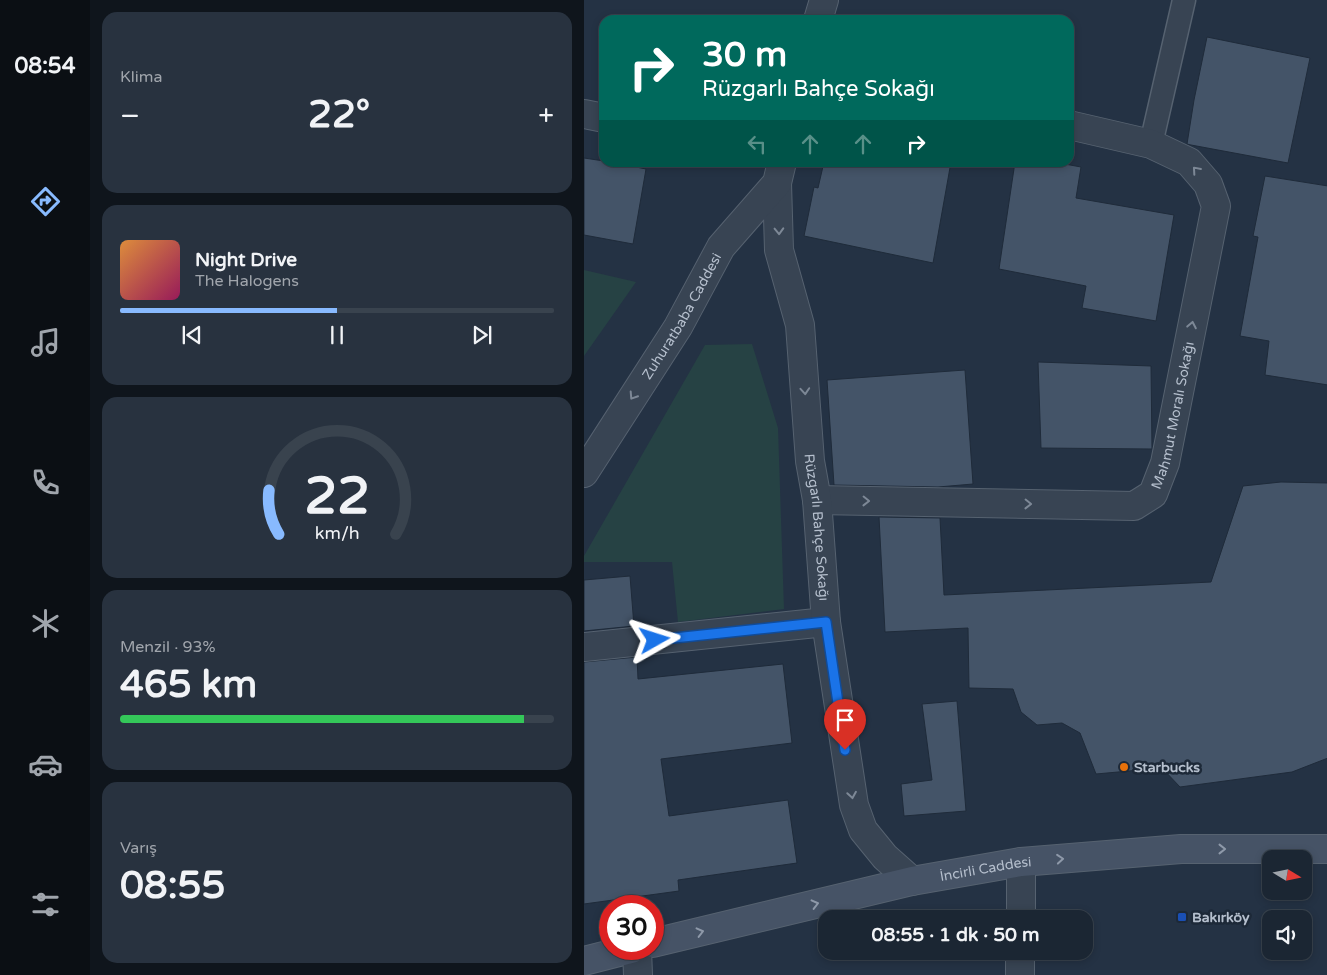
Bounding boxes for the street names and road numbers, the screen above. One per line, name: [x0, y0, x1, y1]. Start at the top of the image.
street label: Zuhuratbaba Caddesi: [639, 250, 725, 383]
street label: Mahmut Moralı Sokağı: [1148, 340, 1198, 492]
street label: Rüzgarlı Bahçe Sokağı: [800, 453, 832, 602]
street label: İncirli Caddesi: [938, 853, 1032, 885]

